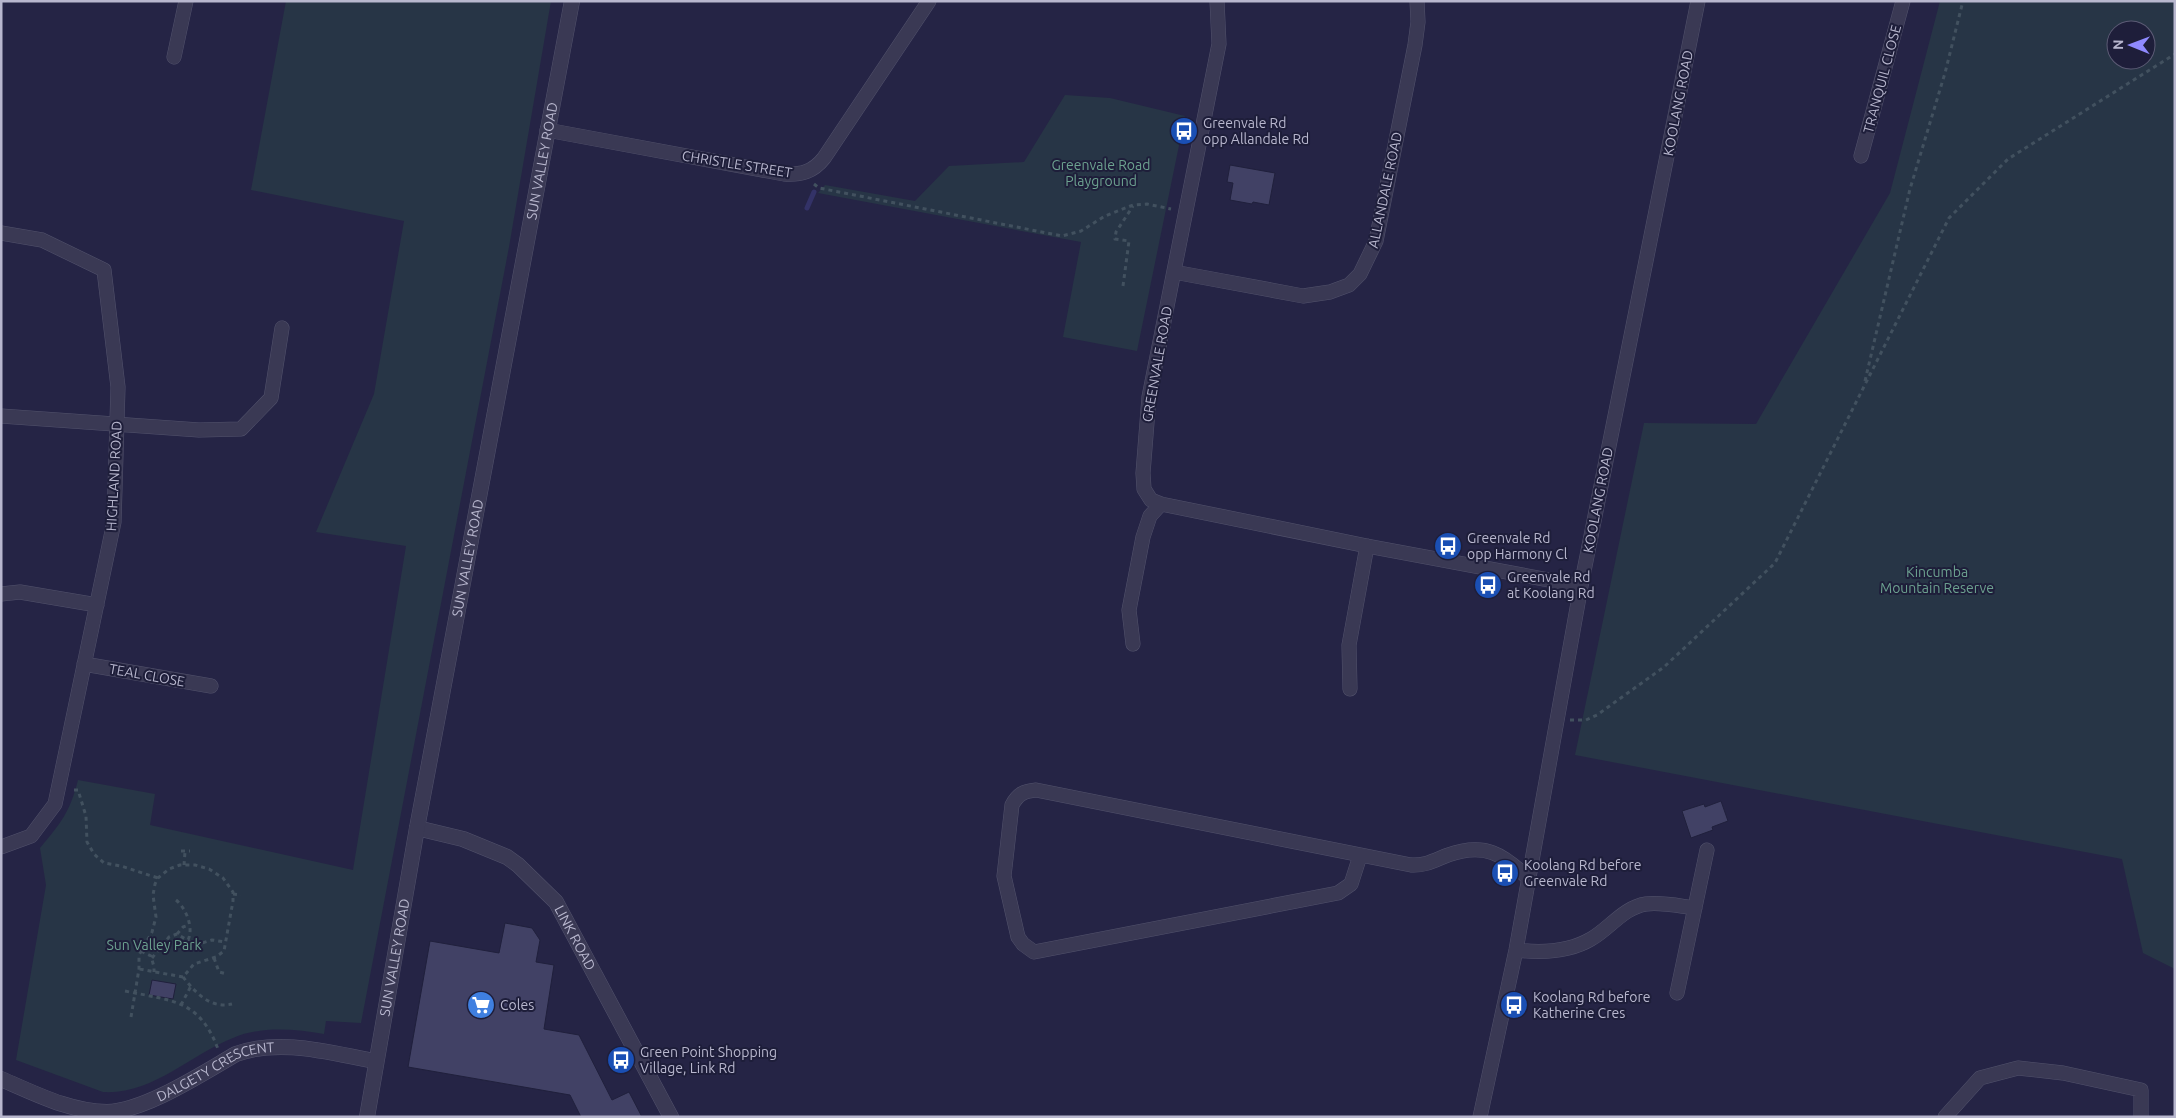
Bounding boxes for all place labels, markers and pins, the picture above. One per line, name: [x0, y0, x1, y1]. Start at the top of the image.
place label: Greenvale Rd opp Allandale Rd: [1203, 115, 1309, 147]
bus stop icon: Greenvale Rd opp Allandale Rd: [1169, 116, 1199, 146]
place label: Greenvale Rd opp Harmony Cl: [1467, 530, 1568, 562]
bus stop icon: Greenvale Rd opp Harmony Cl: [1433, 531, 1463, 561]
place label: Greenvale Rd at Koolang Rd: [1507, 569, 1595, 601]
bus stop icon: Greenvale Rd at Koolang Rd: [1473, 570, 1503, 600]
place label: Koolang Rd before Greenvale Rd: [1524, 857, 1641, 889]
bus stop icon: Koolang Rd before Greenvale Rd: [1490, 858, 1520, 888]
place label: Koolang Rd before Katherine Cres: [1533, 989, 1650, 1021]
supermarket icon: Coles: [466, 990, 496, 1020]
bus stop icon: Koolang Rd before Katherine Cres: [1499, 990, 1529, 1020]
place label: Coles: [500, 997, 534, 1013]
place label: Green Point Shopping Village, Link Rd: [640, 1044, 777, 1076]
bus stop icon: Green Point Shopping Village, Link Rd: [606, 1045, 636, 1075]

